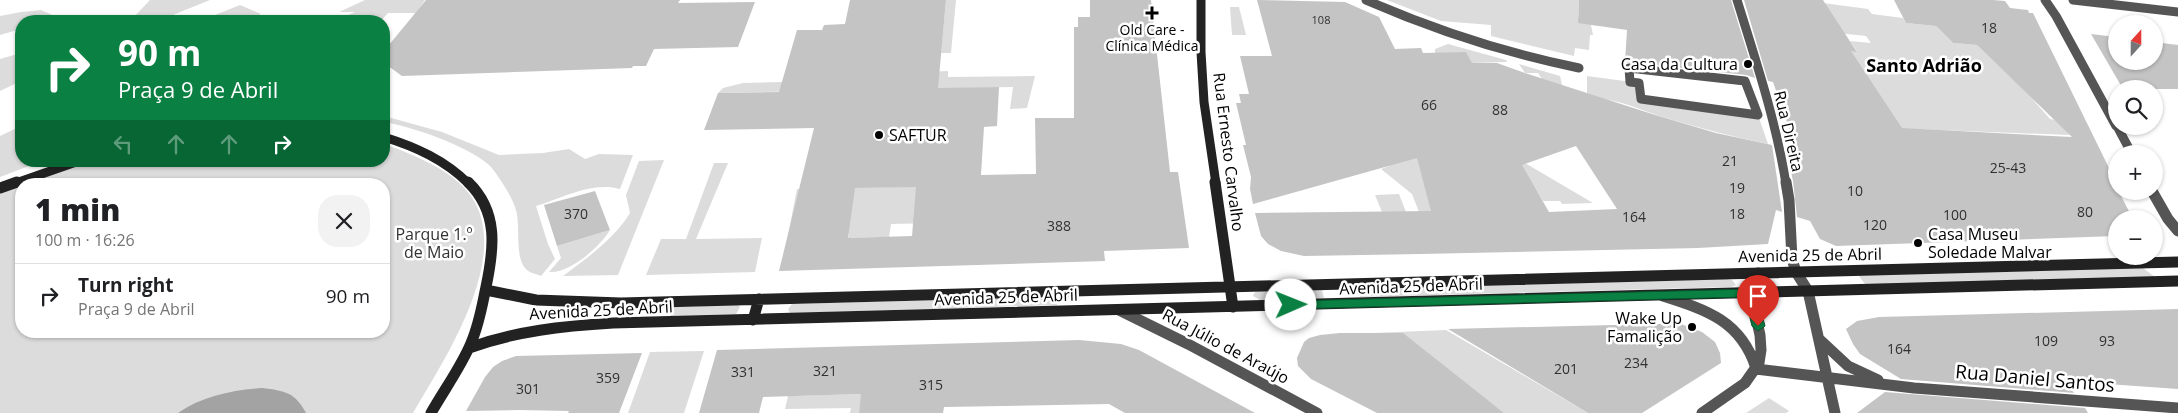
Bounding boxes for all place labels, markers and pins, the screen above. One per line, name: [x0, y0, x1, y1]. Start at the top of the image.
marker: Old Care - Clínica Médica: [1145, 6, 1159, 20]
place label: Old Care - Clínica Médica: [1105, 20, 1199, 55]
place label: Casa da Cultura: [1621, 53, 1738, 75]
marker: Casa da Cultura: [1742, 58, 1754, 70]
place label: SAFTUR: [889, 124, 947, 146]
marker: SAFTUR: [873, 129, 885, 141]
place label: Casa Museu Soledade Malvar: [1928, 223, 2052, 263]
marker: Casa Museu Soledade Malvar: [1912, 237, 1924, 249]
pin: [1737, 275, 1779, 326]
place label: Wake Up Famalição: [1607, 307, 1682, 347]
marker: Wake Up Famalição: [1686, 321, 1698, 333]

